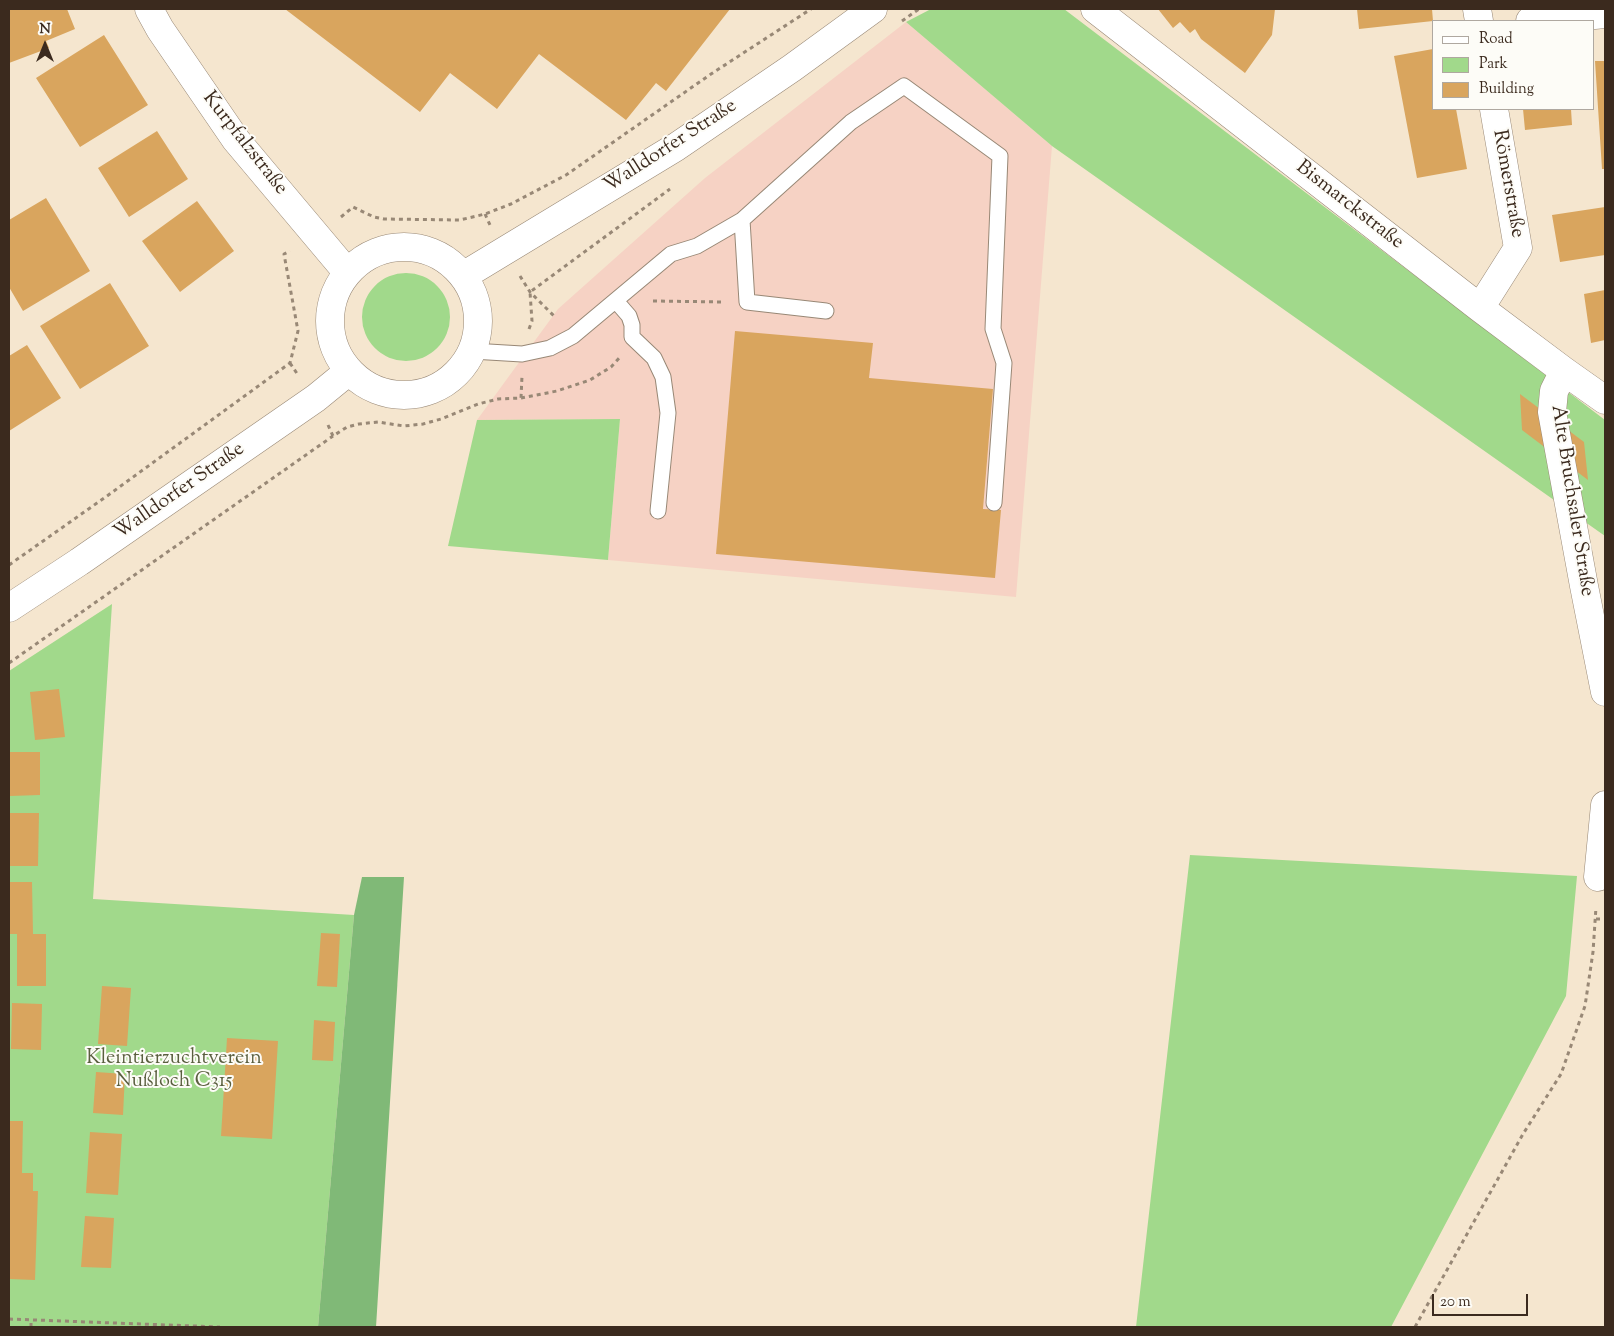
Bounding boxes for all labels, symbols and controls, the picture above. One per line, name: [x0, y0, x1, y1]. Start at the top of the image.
north arrow: [20, 20, 70, 70]
text: N: [39, 20, 51, 40]
legend: [1432, 20, 1594, 110]
text: Road: [1479, 29, 1513, 50]
text: Park: [1479, 54, 1508, 75]
text: Building: [1479, 79, 1534, 100]
street label: Kurpfalzstraße: [196, 88, 292, 200]
street label: Walldorfer Straße: [600, 95, 742, 199]
street label: Römerstraße: [1486, 128, 1528, 240]
street label: Bismarckstraße: [1290, 156, 1408, 256]
street label: Alte Bruchsaler Straße: [1544, 404, 1598, 598]
street label: Walldorfer Straße: [110, 438, 250, 546]
park label: Kleintierzuchtverein Nußloch C315: [86, 1048, 262, 1095]
scale bar: [1434, 1284, 1530, 1316]
text: 20 m: [1440, 1292, 1471, 1313]

